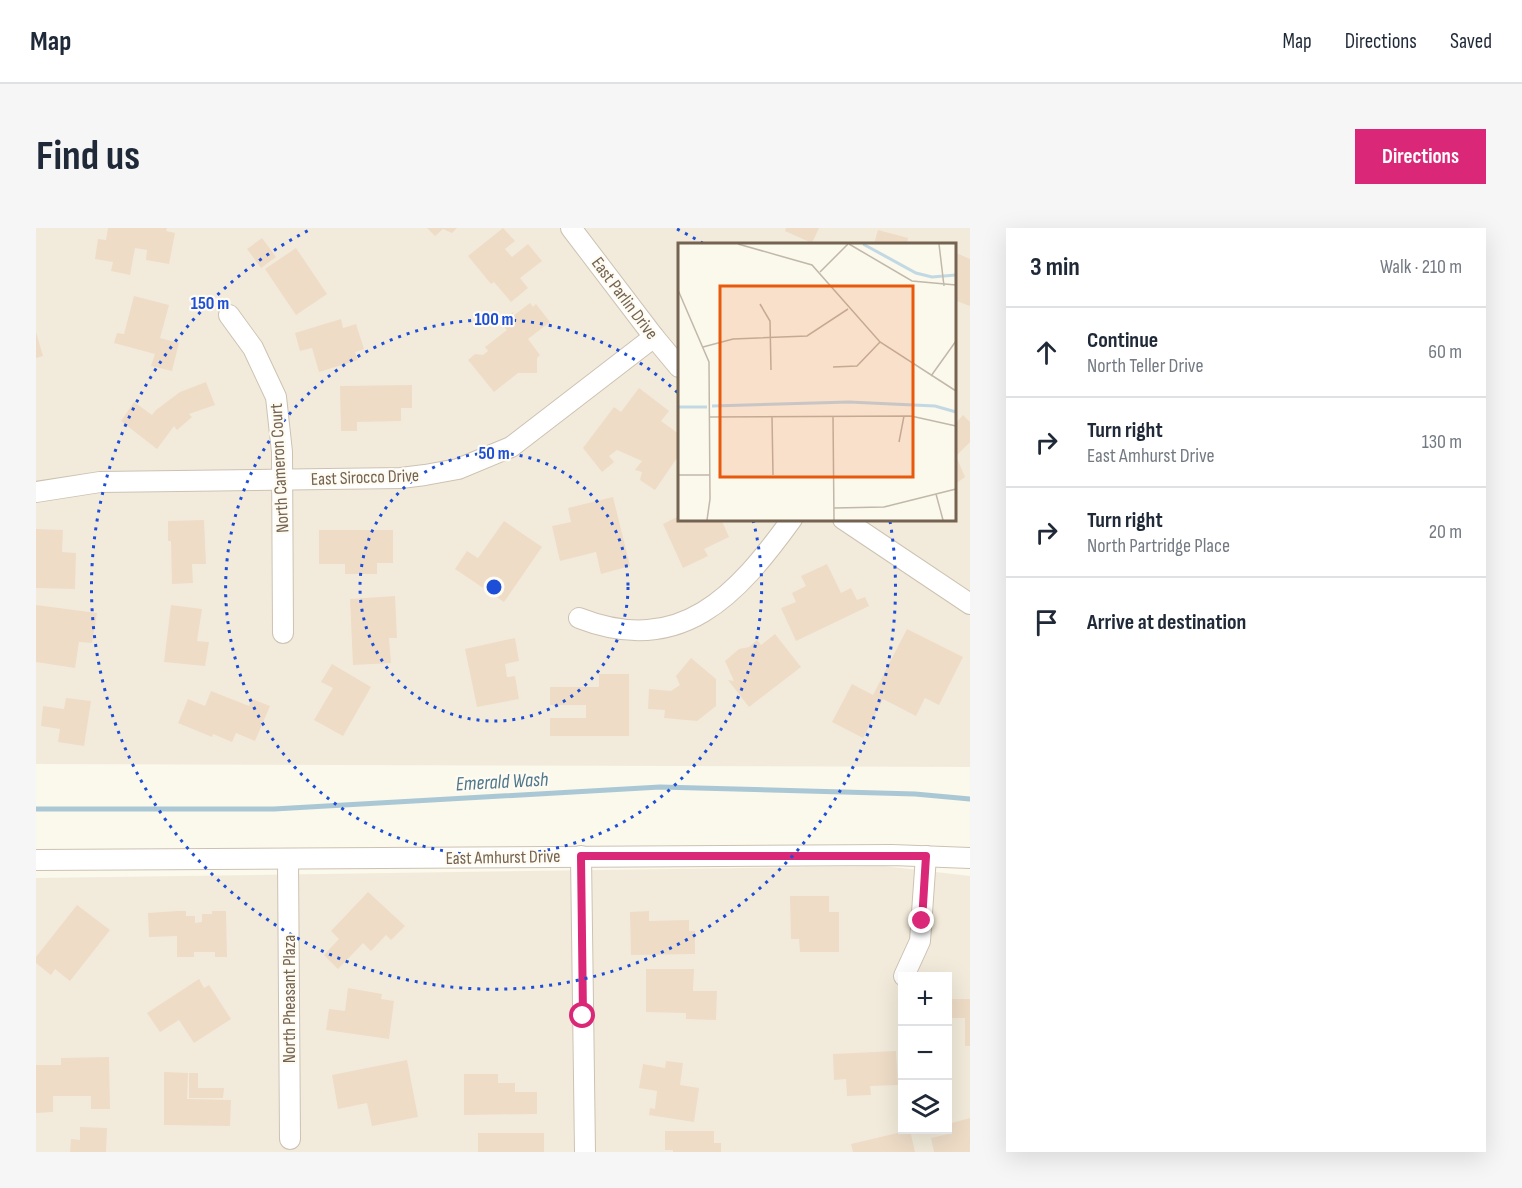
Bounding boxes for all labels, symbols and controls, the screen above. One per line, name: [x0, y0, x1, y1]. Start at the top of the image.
text: Map: [30, 25, 71, 58]
text: Map: [1282, 29, 1312, 54]
text: Directions: [1345, 29, 1417, 54]
text: Saved: [1450, 29, 1492, 54]
button: Directions: [1355, 129, 1486, 184]
text: Find us: [36, 131, 140, 182]
inset map: [678, 243, 955, 520]
text: 3 min: [1030, 252, 1080, 283]
street label: East Parlin Drive: [587, 253, 662, 344]
text: Walk · 210 m: [1380, 255, 1462, 279]
text: 150 m: [191, 293, 229, 314]
text: 100 m: [475, 309, 514, 330]
text: Continue: [1087, 327, 1158, 354]
icon: ahead: [1030, 336, 1063, 369]
text: 60 m: [1428, 340, 1462, 364]
text: North Teller Drive: [1087, 354, 1203, 378]
street label: North Cameron Court: [266, 402, 293, 533]
text: Turn right: [1087, 417, 1163, 444]
icon: right: [1030, 426, 1063, 459]
text: 130 m: [1422, 430, 1462, 454]
text: 50 m: [478, 443, 510, 464]
text: East Amhurst Drive: [1087, 444, 1215, 468]
street label: East Sirocco Drive: [311, 465, 420, 490]
text: Turn right: [1087, 507, 1163, 534]
icon: right: [1030, 516, 1063, 549]
text: 20 m: [1429, 520, 1462, 544]
text: North Partridge Place: [1087, 534, 1230, 558]
centre of rings: [484, 577, 504, 597]
icon: arrive: [1030, 606, 1063, 639]
text: Arrive at destination: [1087, 609, 1246, 636]
water label: Emerald Wash: [455, 768, 549, 796]
street label: East Amhurst Drive: [445, 846, 561, 869]
route end: [908, 907, 934, 933]
street label: North Pheasant Plaza: [279, 935, 300, 1063]
map controls: [898, 972, 952, 1134]
button: +: [898, 972, 952, 1026]
route start: [569, 1002, 595, 1028]
button: −: [898, 1026, 952, 1080]
button: layers: [898, 1080, 952, 1134]

